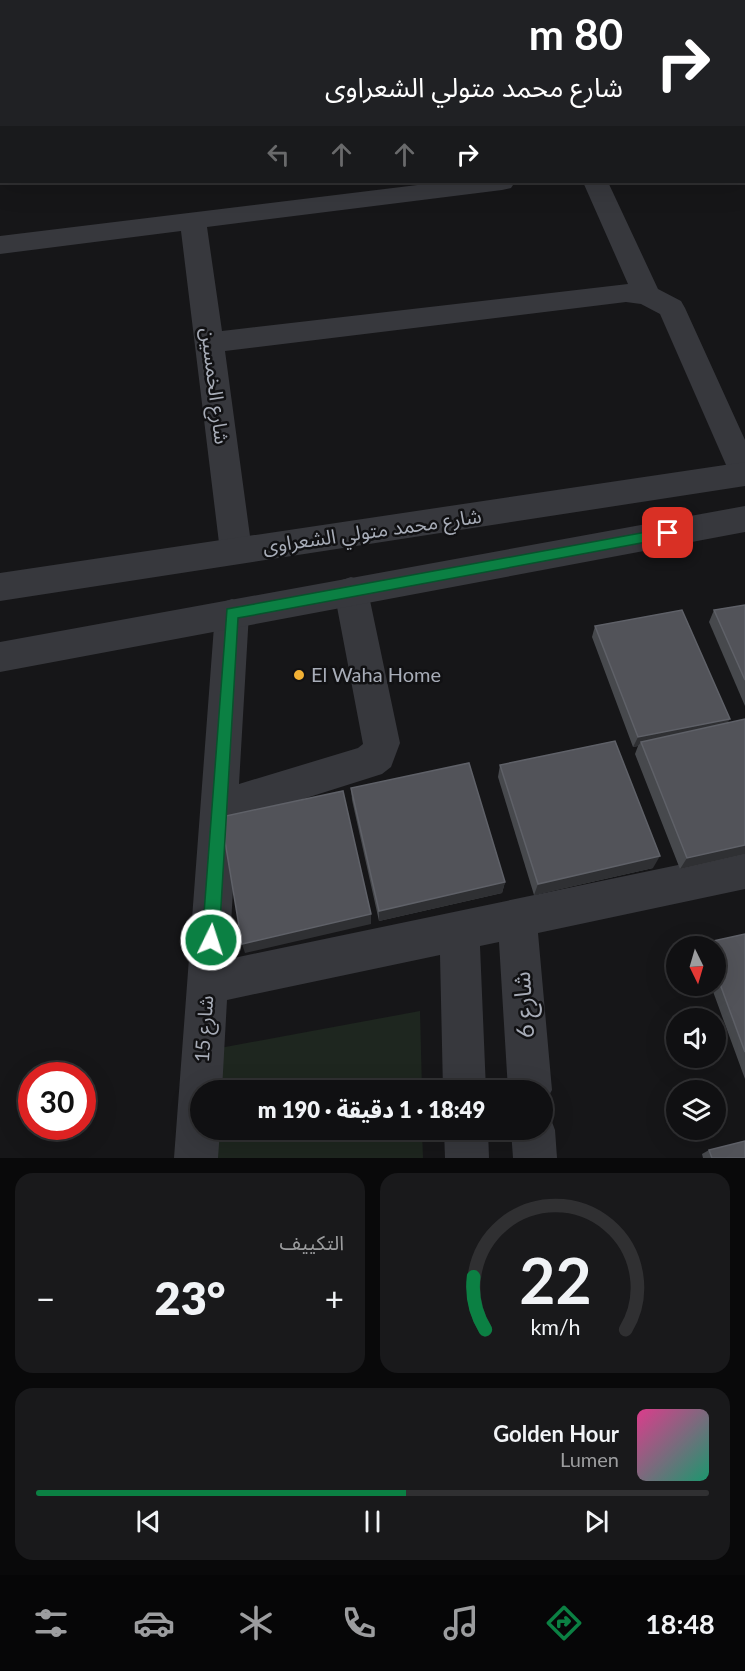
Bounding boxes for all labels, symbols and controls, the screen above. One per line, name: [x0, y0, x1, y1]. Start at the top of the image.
text: 80 m: [529, 9, 623, 59]
icon: right: [644, 24, 722, 102]
text: شارع محمد متولي الشعراوى: [325, 70, 623, 103]
icon: left: [262, 138, 295, 171]
icon: ahead: [325, 138, 358, 171]
icon: ahead: [388, 138, 421, 171]
icon: right: [451, 138, 484, 171]
street label: شارع الخمسين: [193, 326, 235, 446]
street label: شارع محمد متولي الشعراوى: [261, 503, 484, 562]
pin: [642, 507, 693, 558]
icon: arrive: [651, 516, 684, 549]
place label: El Waha Home: [311, 662, 441, 686]
marker: El Waha Home: [292, 668, 306, 682]
position arrow: [179, 908, 243, 972]
north arrow: [666, 936, 726, 996]
map controls: [666, 936, 726, 1140]
street label: شارع 6: [506, 970, 543, 1039]
street label: شارع 15: [189, 995, 221, 1064]
button: sound: [666, 1008, 726, 1068]
speed limit sign: 30: [18, 1062, 96, 1140]
button: layers: [666, 1080, 726, 1140]
text: 18:49 · 1 دقيقة · 190 m: [258, 1096, 485, 1123]
text: التكييف: [280, 1230, 344, 1254]
text: 22: [519, 1242, 591, 1317]
text: 23°: [155, 1271, 225, 1325]
text: −: [36, 1278, 55, 1318]
text: +: [325, 1278, 344, 1318]
text: km/h: [530, 1314, 580, 1340]
text: Golden Hour: [493, 1420, 619, 1447]
text: Lumen: [560, 1447, 619, 1471]
icon: previous: [132, 1505, 165, 1538]
icon: pause: [356, 1505, 389, 1538]
icon: next: [580, 1505, 613, 1538]
icon: filters: [30, 1602, 72, 1644]
icon: car: [133, 1602, 175, 1644]
icon: climate: [235, 1602, 277, 1644]
icon: phone: [338, 1602, 380, 1644]
icon: music: [440, 1602, 482, 1644]
icon: directions: [543, 1602, 585, 1644]
text: 18:48: [645, 1607, 715, 1640]

